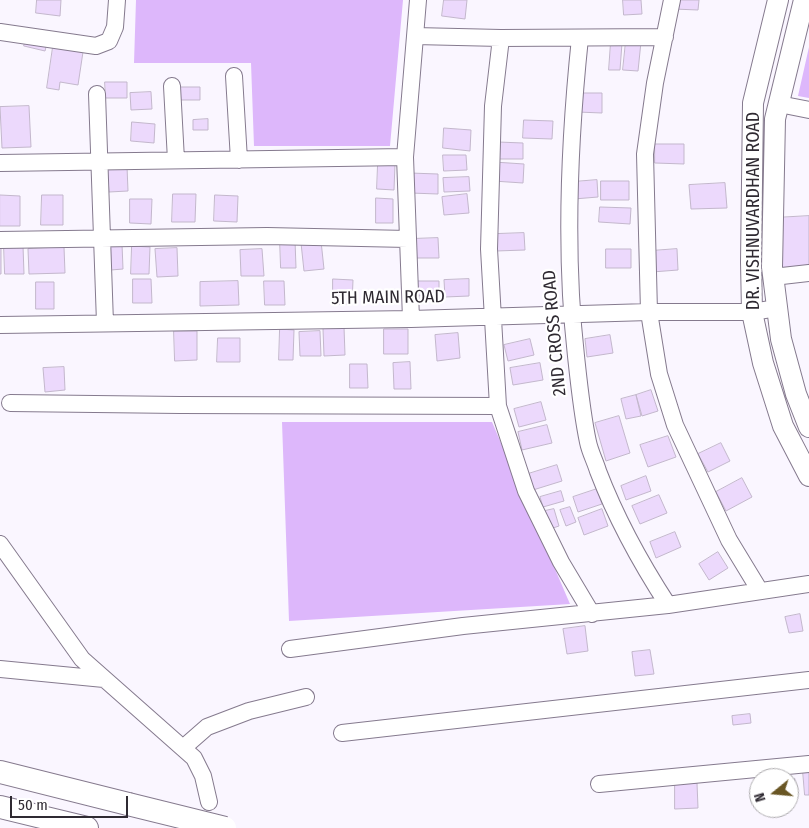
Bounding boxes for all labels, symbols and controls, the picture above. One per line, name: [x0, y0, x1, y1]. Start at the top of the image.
street label: DR. VISHNUVARDHAN ROAD: [743, 112, 765, 310]
street label: 2ND CROSS ROAD: [539, 269, 571, 397]
street label: 5TH MAIN ROAD: [331, 286, 445, 310]
north arrow: [749, 768, 799, 818]
scale bar: [12, 786, 130, 818]
text: N: [751, 791, 769, 804]
text: 50 m: [18, 796, 48, 814]

